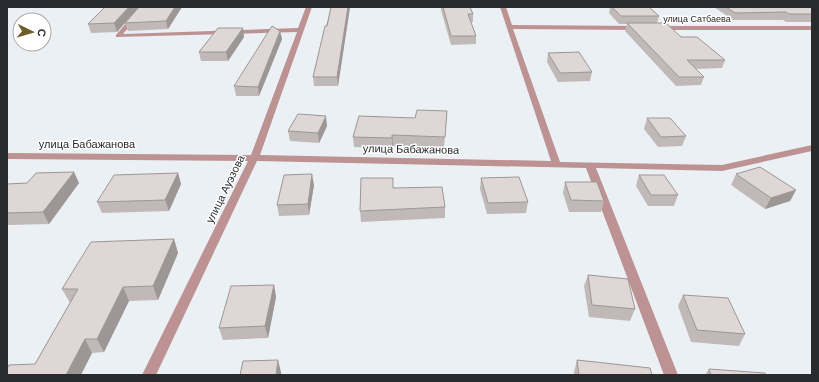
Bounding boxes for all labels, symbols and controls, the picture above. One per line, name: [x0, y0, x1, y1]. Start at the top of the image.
north arrow: [12, 12, 52, 52]
street label: улица Сатбаева: [663, 14, 731, 24]
text: С: [36, 28, 48, 37]
street label: улица Бабажанова: [39, 138, 136, 150]
street label: улица Бабажанова: [363, 142, 460, 156]
street label: улица Ауэзова: [203, 152, 247, 225]

